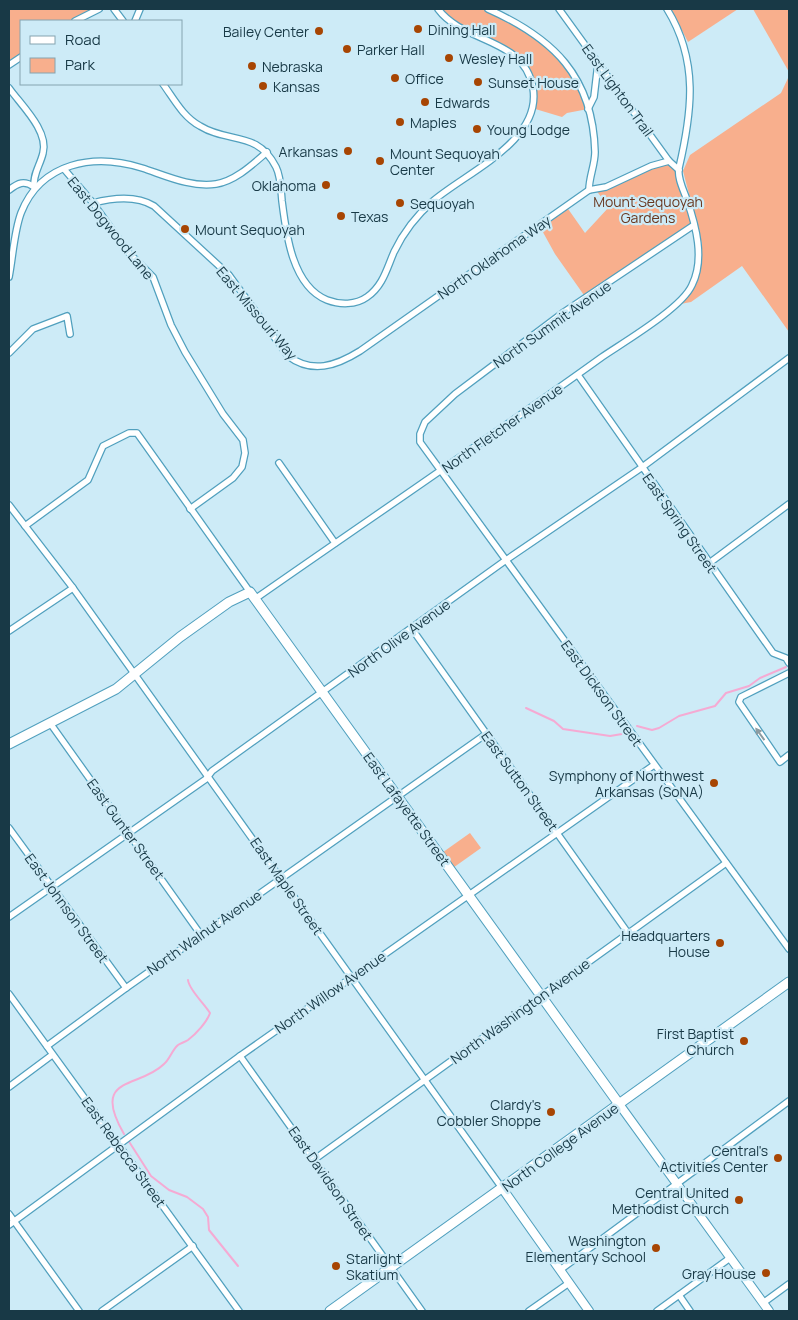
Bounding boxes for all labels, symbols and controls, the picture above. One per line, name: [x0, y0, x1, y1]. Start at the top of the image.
legend: [20, 20, 182, 85]
place label: Dining Hall: [428, 20, 496, 39]
place label: Bailey Center: [223, 22, 309, 41]
marker: Dining Hall: [412, 23, 424, 35]
marker: Bailey Center: [313, 25, 325, 37]
text: Road: [65, 29, 101, 50]
place label: Parker Hall: [357, 40, 425, 59]
street label: East Lighton Trail: [578, 40, 658, 140]
marker: Parker Hall: [341, 43, 353, 55]
place label: Wesley Hall: [459, 49, 532, 68]
marker: Wesley Hall: [443, 52, 455, 64]
text: Park: [65, 54, 95, 75]
place label: Nebraska: [262, 57, 323, 76]
marker: Nebraska: [246, 60, 258, 72]
place label: Office: [405, 69, 444, 88]
marker: Office: [389, 72, 401, 84]
place label: Sunset House: [488, 73, 579, 92]
marker: Sunset House: [472, 76, 484, 88]
place label: Kansas: [273, 77, 320, 96]
marker: Kansas: [257, 80, 269, 92]
place label: Edwards: [435, 93, 490, 112]
marker: Edwards: [419, 96, 431, 108]
place label: Maples: [410, 113, 457, 132]
marker: Maples: [394, 116, 406, 128]
place label: Young Lodge: [487, 120, 570, 139]
marker: Young Lodge: [471, 123, 483, 135]
place label: Arkansas: [279, 142, 338, 161]
place label: Mount Sequoyah Center: [390, 144, 500, 179]
marker: Arkansas: [342, 145, 354, 157]
marker: Mount Sequoyah Center: [374, 155, 386, 167]
street label: East Dogwood Lane: [64, 173, 158, 283]
place label: Oklahoma: [252, 176, 316, 195]
marker: Oklahoma: [320, 179, 332, 191]
park label: Mount Sequoyah Gardens: [593, 192, 703, 227]
place label: Sequoyah: [410, 194, 475, 213]
marker: Sequoyah: [394, 197, 406, 209]
place label: Texas: [351, 207, 388, 226]
marker: Texas: [335, 210, 347, 222]
street label: North Oklahoma Way: [434, 210, 555, 303]
place label: Mount Sequoyah: [195, 220, 305, 239]
marker: Mount Sequoyah: [179, 223, 191, 235]
street label: East Missouri Way: [212, 262, 302, 364]
street label: North Summit Avenue: [489, 276, 615, 372]
street label: North Fletcher Avenue: [438, 379, 566, 477]
street label: East Spring Street: [639, 470, 722, 577]
street label: North Olive Avenue: [344, 594, 454, 682]
street label: East Dickson Street: [557, 636, 647, 750]
street label: East Sutton Street: [477, 727, 563, 835]
one-way arrow: [755, 727, 765, 741]
street label: East Lafayette Street: [359, 748, 455, 870]
place label: Symphony of Northwest Arkansas (SoNA): [549, 766, 704, 801]
street label: East Gunter Street: [83, 775, 169, 884]
marker: Symphony of Northwest Arkansas (SoNA): [708, 777, 720, 789]
street label: East Maple Street: [246, 834, 328, 939]
street label: East Johnson Street: [21, 850, 113, 967]
street label: North Walnut Avenue: [143, 885, 265, 979]
place label: Headquarters House: [621, 926, 710, 961]
marker: Headquarters House: [714, 937, 726, 949]
street label: North Willow Avenue: [271, 946, 389, 1038]
street label: North Washington Avenue: [446, 954, 594, 1068]
place label: First Baptist Church: [657, 1024, 734, 1059]
marker: First Baptist Church: [738, 1035, 750, 1047]
street label: East Rebecca Street: [78, 1093, 171, 1211]
place label: Clardy's Cobbler Shoppe: [437, 1095, 541, 1130]
street label: North College Avenue: [498, 1098, 622, 1196]
marker: Clardy's Cobbler Shoppe: [545, 1106, 557, 1118]
street label: East Davidson Street: [285, 1122, 378, 1244]
place label: Central's Activities Center: [660, 1141, 768, 1176]
marker: Central's Activities Center: [772, 1152, 784, 1164]
place label: Central United Methodist Church: [612, 1183, 729, 1218]
marker: Central United Methodist Church: [733, 1194, 745, 1206]
place label: Washington Elementary School: [526, 1231, 646, 1266]
marker: Washington Elementary School: [650, 1242, 662, 1254]
place label: Starlight Skatium: [346, 1249, 402, 1284]
marker: Starlight Skatium: [330, 1260, 342, 1272]
place label: Gray House: [682, 1264, 756, 1283]
marker: Gray House: [760, 1267, 772, 1279]

